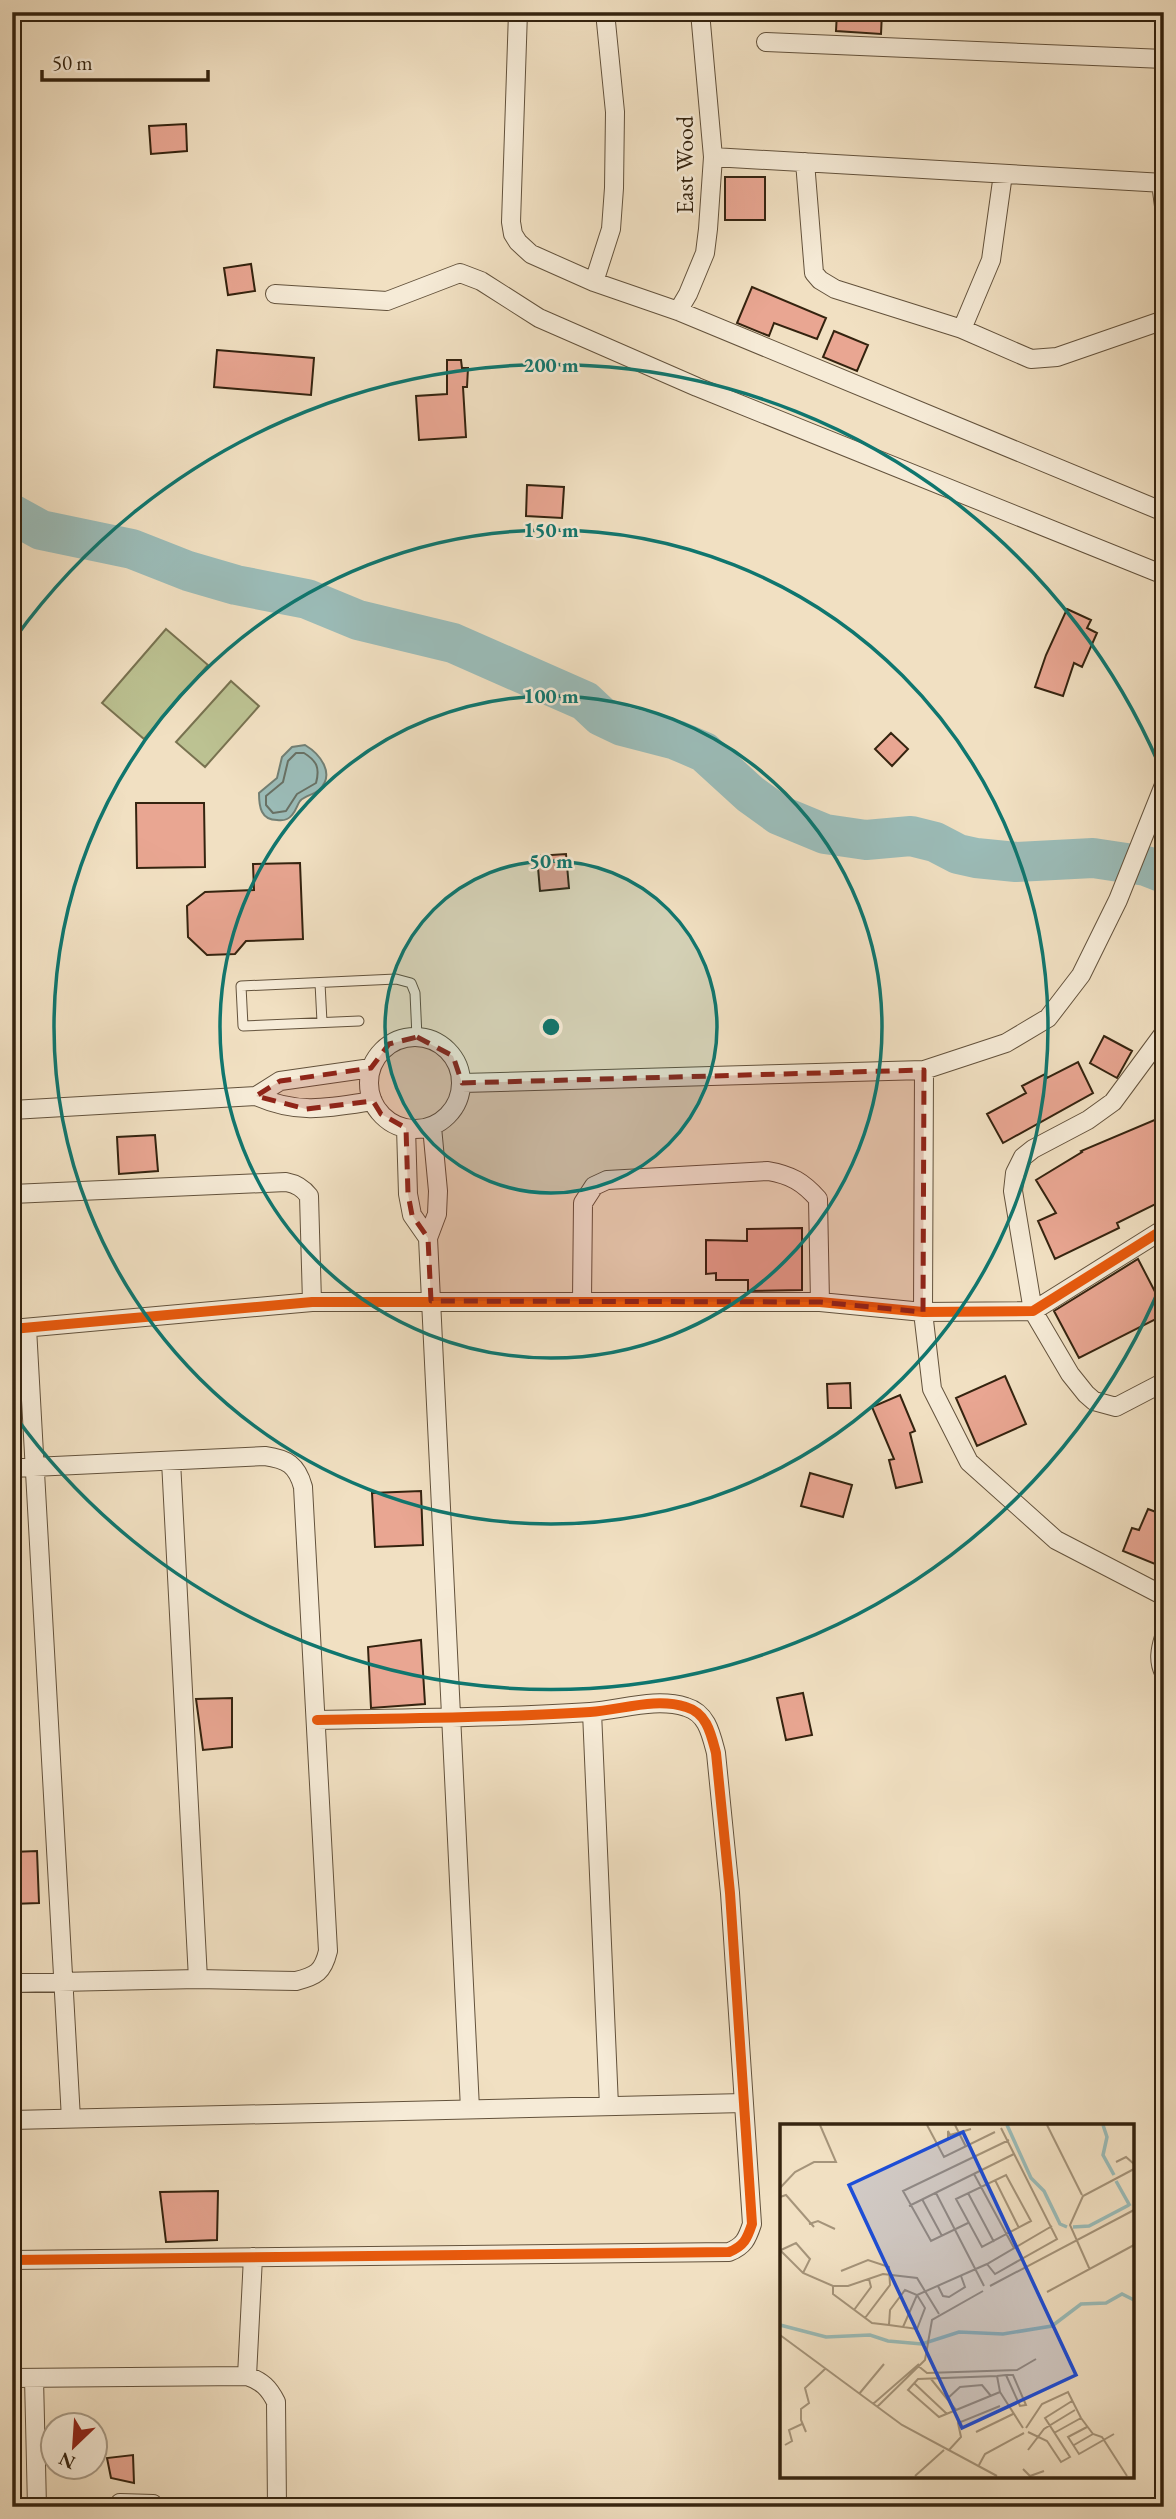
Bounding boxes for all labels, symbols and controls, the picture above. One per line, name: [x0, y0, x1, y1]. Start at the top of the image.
scale bar: [42, 38, 208, 82]
text: 50 m: [52, 49, 93, 76]
street label: East Wood: [669, 115, 700, 214]
text: 200 m: [523, 351, 579, 378]
text: 150 m: [523, 516, 579, 543]
text: 100 m: [523, 682, 579, 709]
text: 50 m: [529, 847, 573, 874]
centre of rings: [539, 1015, 563, 1039]
inset map: [780, 2124, 1134, 2477]
north arrow: [38, 2410, 108, 2480]
text: N: [54, 2446, 79, 2476]

